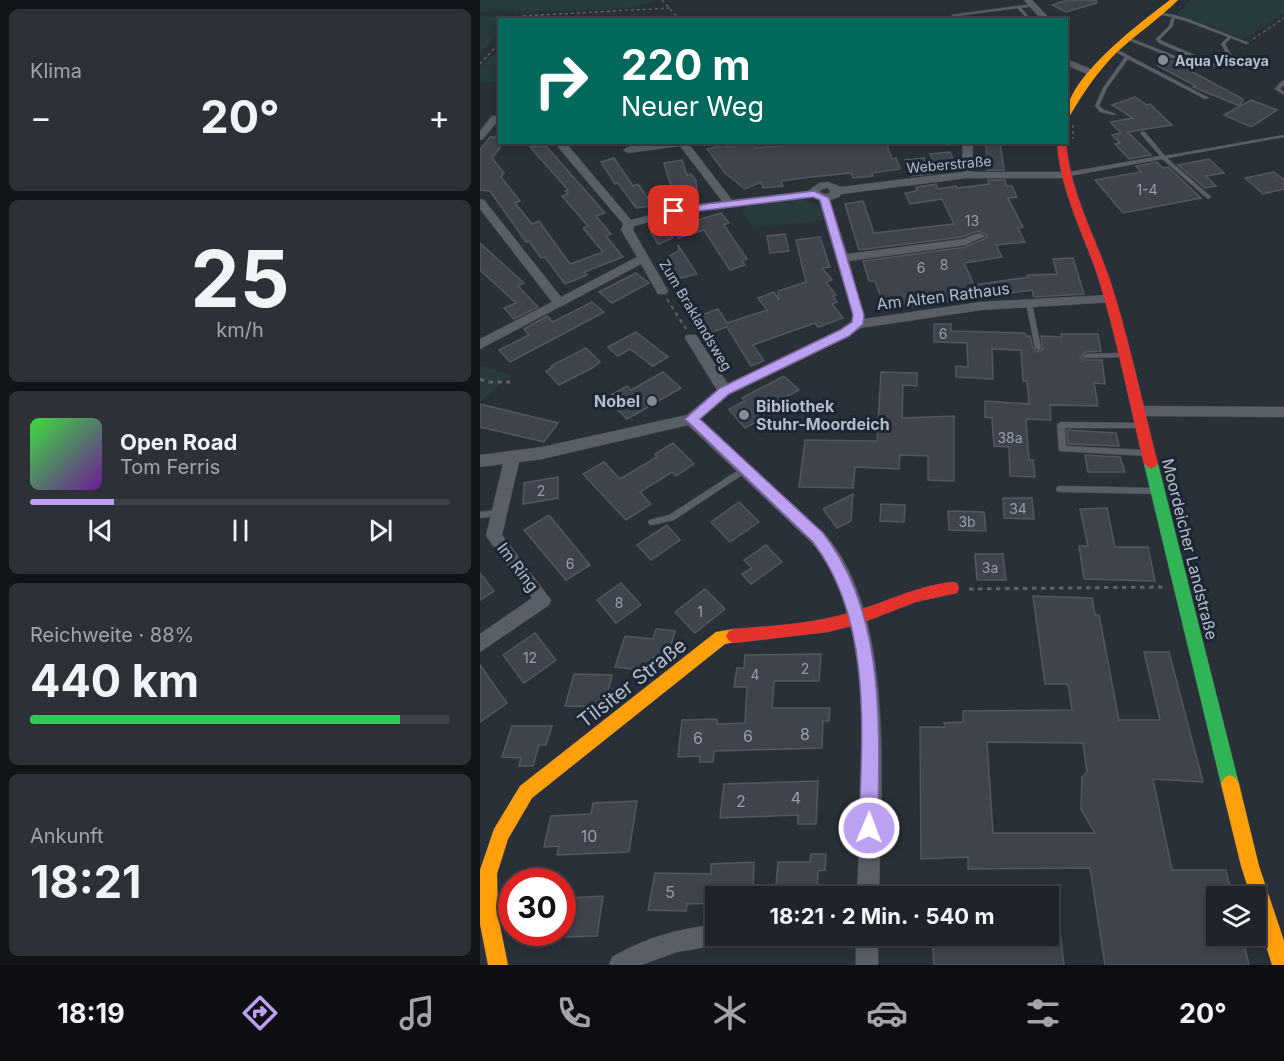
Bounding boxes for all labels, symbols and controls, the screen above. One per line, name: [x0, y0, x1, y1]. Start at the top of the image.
text: 220 m: [621, 39, 751, 90]
icon: right: [522, 42, 600, 120]
place label: Aqua Viscaya: [1175, 52, 1269, 69]
marker: Aqua Viscaya: [1156, 53, 1170, 67]
text: Klima: [30, 59, 82, 83]
text: 20°: [200, 89, 280, 144]
text: Neuer Weg: [621, 90, 764, 123]
text: −: [30, 97, 52, 137]
text: +: [428, 97, 450, 137]
street label: Weberstraße: [906, 152, 992, 176]
house number: 1-4: [1136, 181, 1158, 198]
pin: [648, 185, 699, 236]
icon: arrive: [657, 194, 690, 227]
house number: 13: [965, 212, 979, 229]
text: 25: [191, 231, 290, 326]
street label: Zum Braklandsweg: [656, 256, 736, 374]
house number: 8: [940, 256, 948, 273]
house number: 6: [917, 259, 925, 276]
street label: Am Alten Rathaus: [875, 278, 1011, 314]
text: km/h: [216, 318, 264, 342]
house number: 6: [939, 325, 947, 342]
place label: Nobel: [594, 391, 640, 411]
marker: Nobel: [645, 394, 659, 408]
place label: Bibliothek Stuhr-Moordeich: [756, 396, 890, 434]
marker: Bibliothek Stuhr-Moordeich: [737, 408, 751, 422]
text: Open Road: [120, 429, 237, 455]
house number: 38a: [997, 429, 1023, 446]
text: Tom Ferris: [120, 455, 220, 479]
street label: Moordeicher Landstraße: [1158, 456, 1222, 642]
house number: 2: [537, 482, 545, 499]
house number: 34: [1009, 500, 1027, 517]
house number: 3b: [958, 513, 976, 530]
icon: previous: [84, 514, 117, 547]
icon: pause: [224, 514, 257, 547]
icon: next: [364, 514, 397, 547]
street label: Im Ring: [493, 539, 543, 595]
house number: 6: [566, 555, 574, 572]
house number: 3a: [982, 559, 998, 576]
house number: 8: [615, 594, 623, 611]
house number: 1: [697, 603, 703, 620]
text: Reichweite · 88%: [30, 623, 194, 647]
street label: Tilsiter Straße: [573, 633, 691, 733]
house number: 12: [523, 649, 537, 666]
text: 440 km: [30, 653, 199, 708]
house number: 2: [801, 660, 809, 677]
house number: 4: [750, 666, 760, 683]
house number: 8: [800, 724, 810, 744]
house number: 6: [743, 726, 753, 746]
house number: 6: [693, 728, 703, 748]
house number: 4: [791, 788, 801, 808]
house number: 2: [736, 791, 746, 811]
position arrow: [837, 796, 901, 860]
text: Ankunft: [30, 824, 104, 848]
house number: 10: [581, 826, 597, 846]
text: 18:21: [30, 854, 141, 909]
speed limit sign: 30: [498, 868, 576, 946]
house number: 5: [665, 882, 675, 902]
map controls: [1206, 886, 1266, 946]
button: layers: [1206, 886, 1266, 946]
text: 18:21 · 2 Min. · 540 m: [770, 903, 994, 929]
icon: directions: [239, 992, 281, 1034]
icon: music: [396, 992, 438, 1034]
icon: phone: [553, 992, 595, 1034]
icon: climate: [709, 992, 751, 1034]
icon: car: [866, 992, 908, 1034]
icon: filters: [1022, 992, 1064, 1034]
text: 18:19: [57, 997, 125, 1030]
text: 20°: [1179, 997, 1227, 1030]

